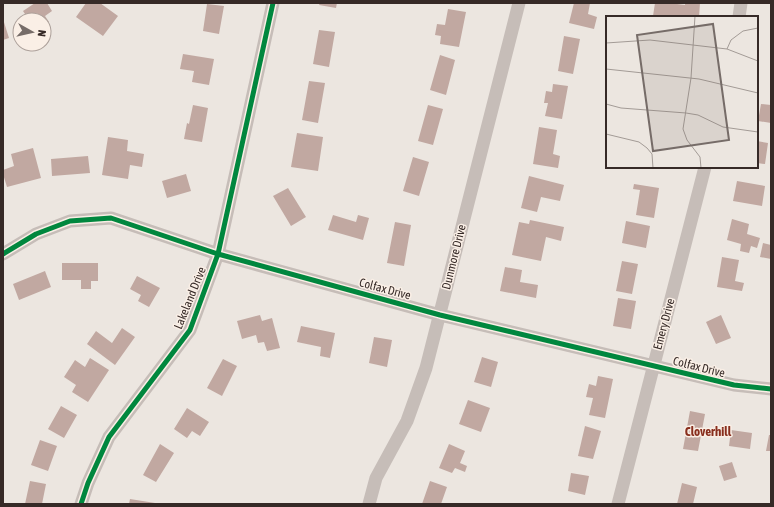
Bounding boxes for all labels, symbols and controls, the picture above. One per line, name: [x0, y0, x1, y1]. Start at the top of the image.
north arrow: [12, 12, 52, 52]
inset map: [606, 16, 758, 168]
text: N: [36, 29, 48, 37]
street label: Dunmore Drive: [439, 223, 469, 291]
street label: Lakeland Drive: [171, 265, 209, 331]
street label: Colfax Drive: [358, 275, 412, 303]
street label: Emery Drive: [650, 297, 678, 351]
street label: Colfax Drive: [672, 354, 726, 380]
district label: Cloverhill: [685, 424, 732, 439]

